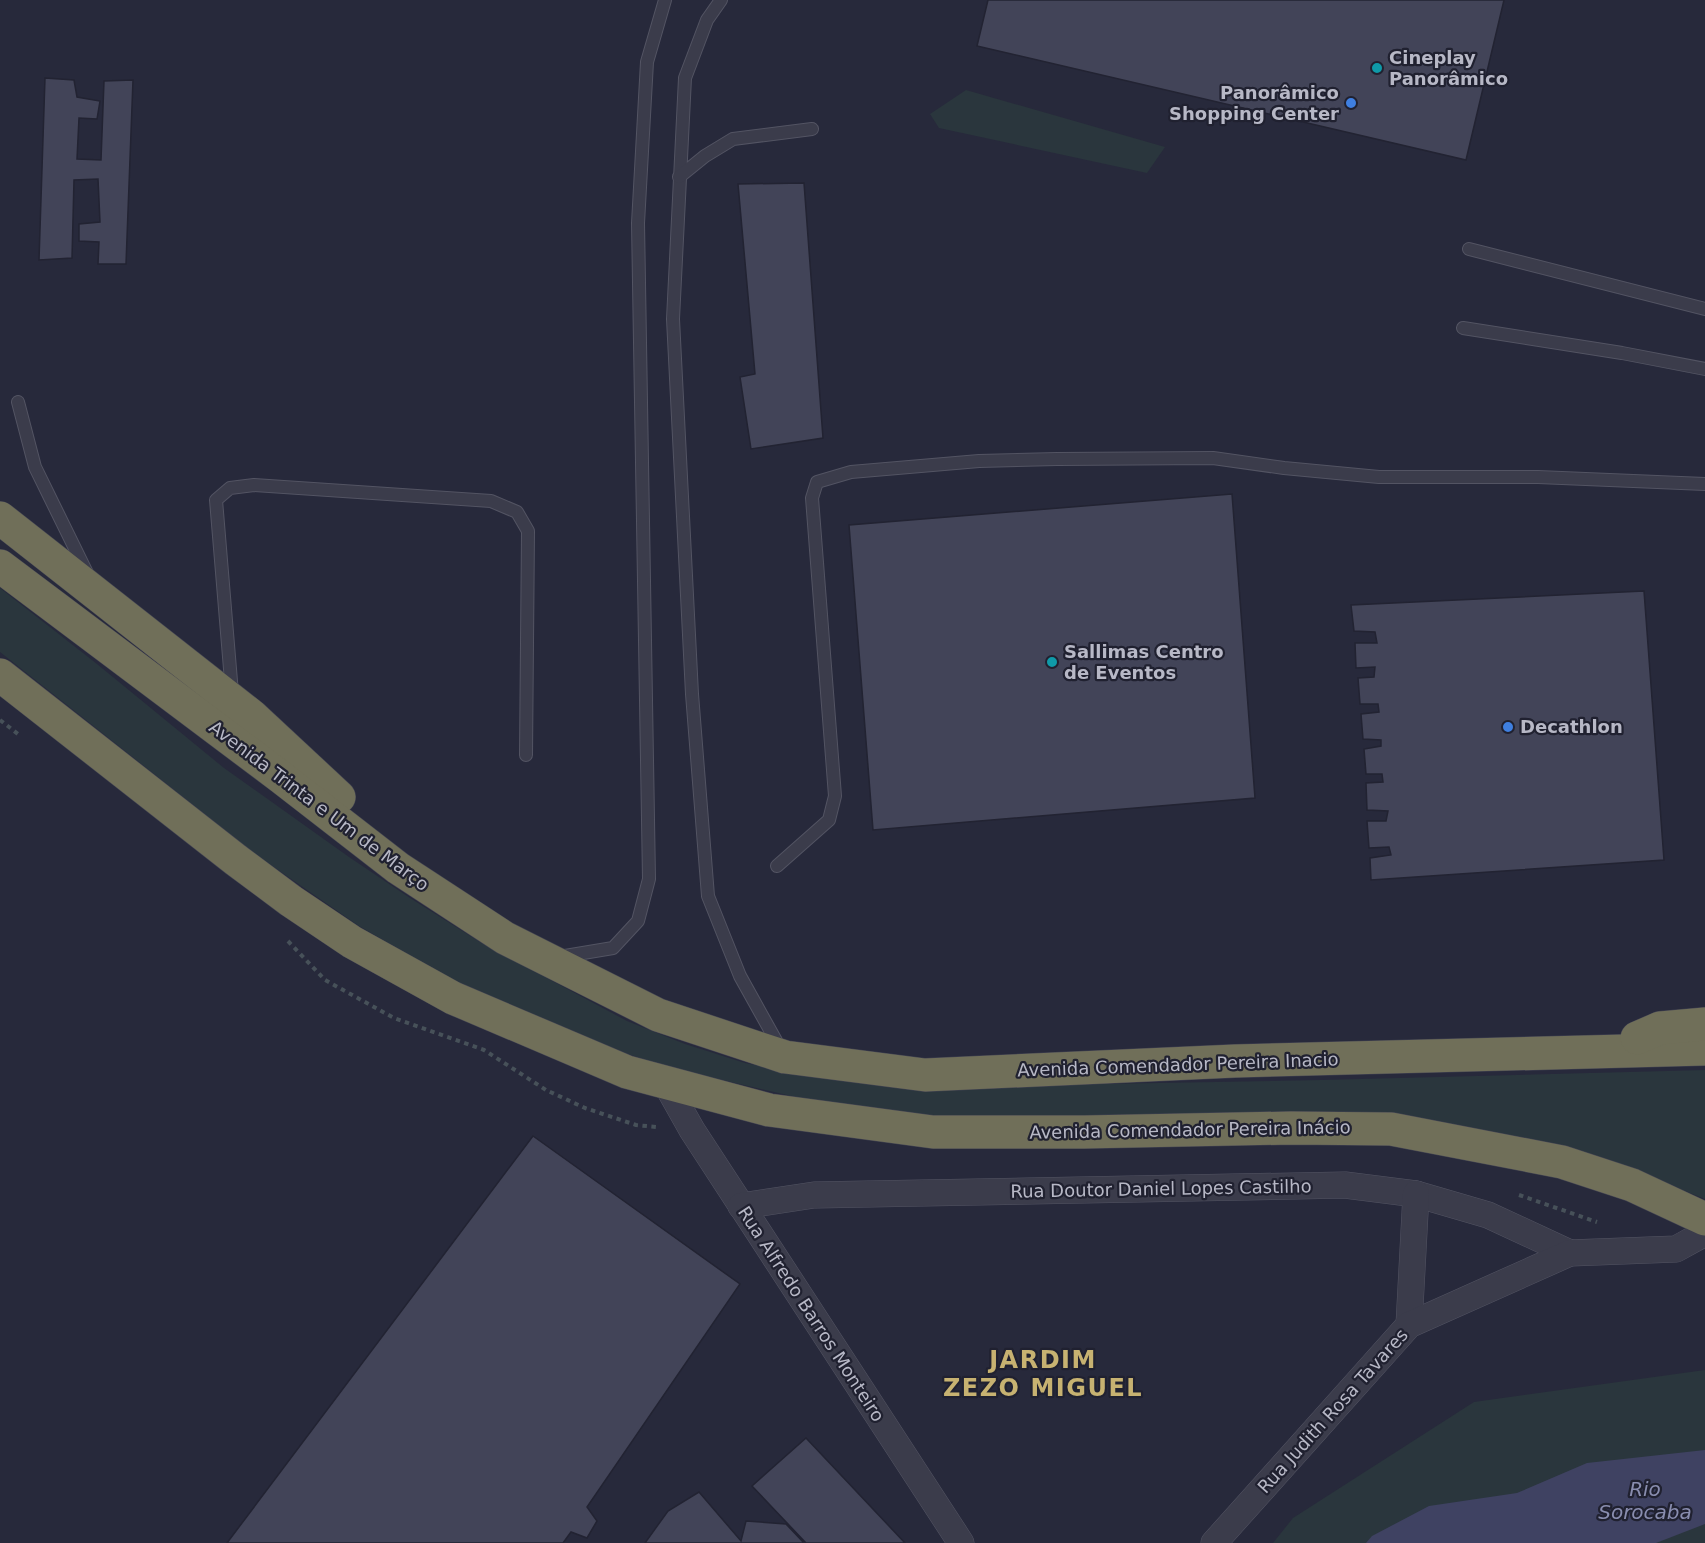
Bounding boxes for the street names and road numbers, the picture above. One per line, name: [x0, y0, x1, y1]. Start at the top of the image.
street label: Avenida Trinta e Um de Março: [205, 716, 433, 895]
street label: Avenida Comendador Pereira Inacio: [1017, 1048, 1339, 1081]
street label: Avenida Comendador Pereira Inácio: [1029, 1116, 1351, 1143]
street label: Rua Doutor Daniel Lopes Castilho: [1010, 1175, 1312, 1202]
street label: Rua Alfredo Barros Monteiro: [734, 1202, 889, 1425]
street label: Rua Judith Rosa Tavares: [1253, 1324, 1412, 1497]

